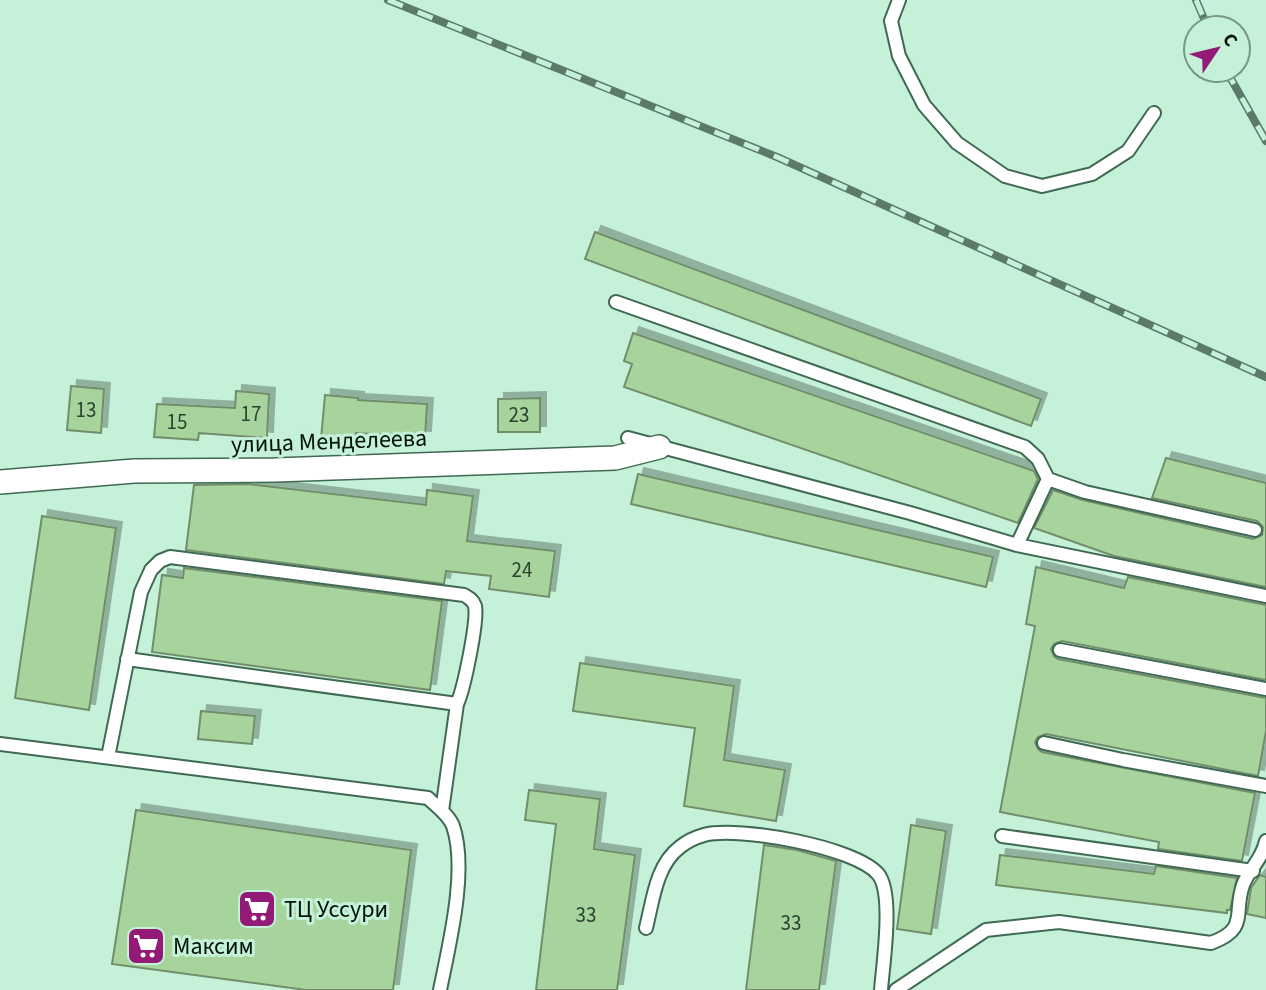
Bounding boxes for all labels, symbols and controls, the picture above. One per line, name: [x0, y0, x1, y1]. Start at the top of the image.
north arrow: [1182, 14, 1252, 84]
text: С: [1215, 28, 1244, 52]
house number: 13: [76, 395, 96, 425]
house number: 17: [241, 399, 261, 429]
house number: 23: [509, 400, 529, 430]
house number: 15: [167, 407, 187, 437]
street label: улица Менделеева: [230, 421, 428, 462]
house number: 24: [512, 555, 532, 585]
supermarket icon: ТЦ Уссури: [236, 888, 278, 930]
place label: ТЦ Уссури: [284, 892, 388, 927]
house number: 33: [576, 900, 596, 930]
house number: 33: [781, 908, 801, 938]
supermarket icon: Максим: [125, 925, 167, 967]
place label: Максим: [173, 929, 254, 964]

